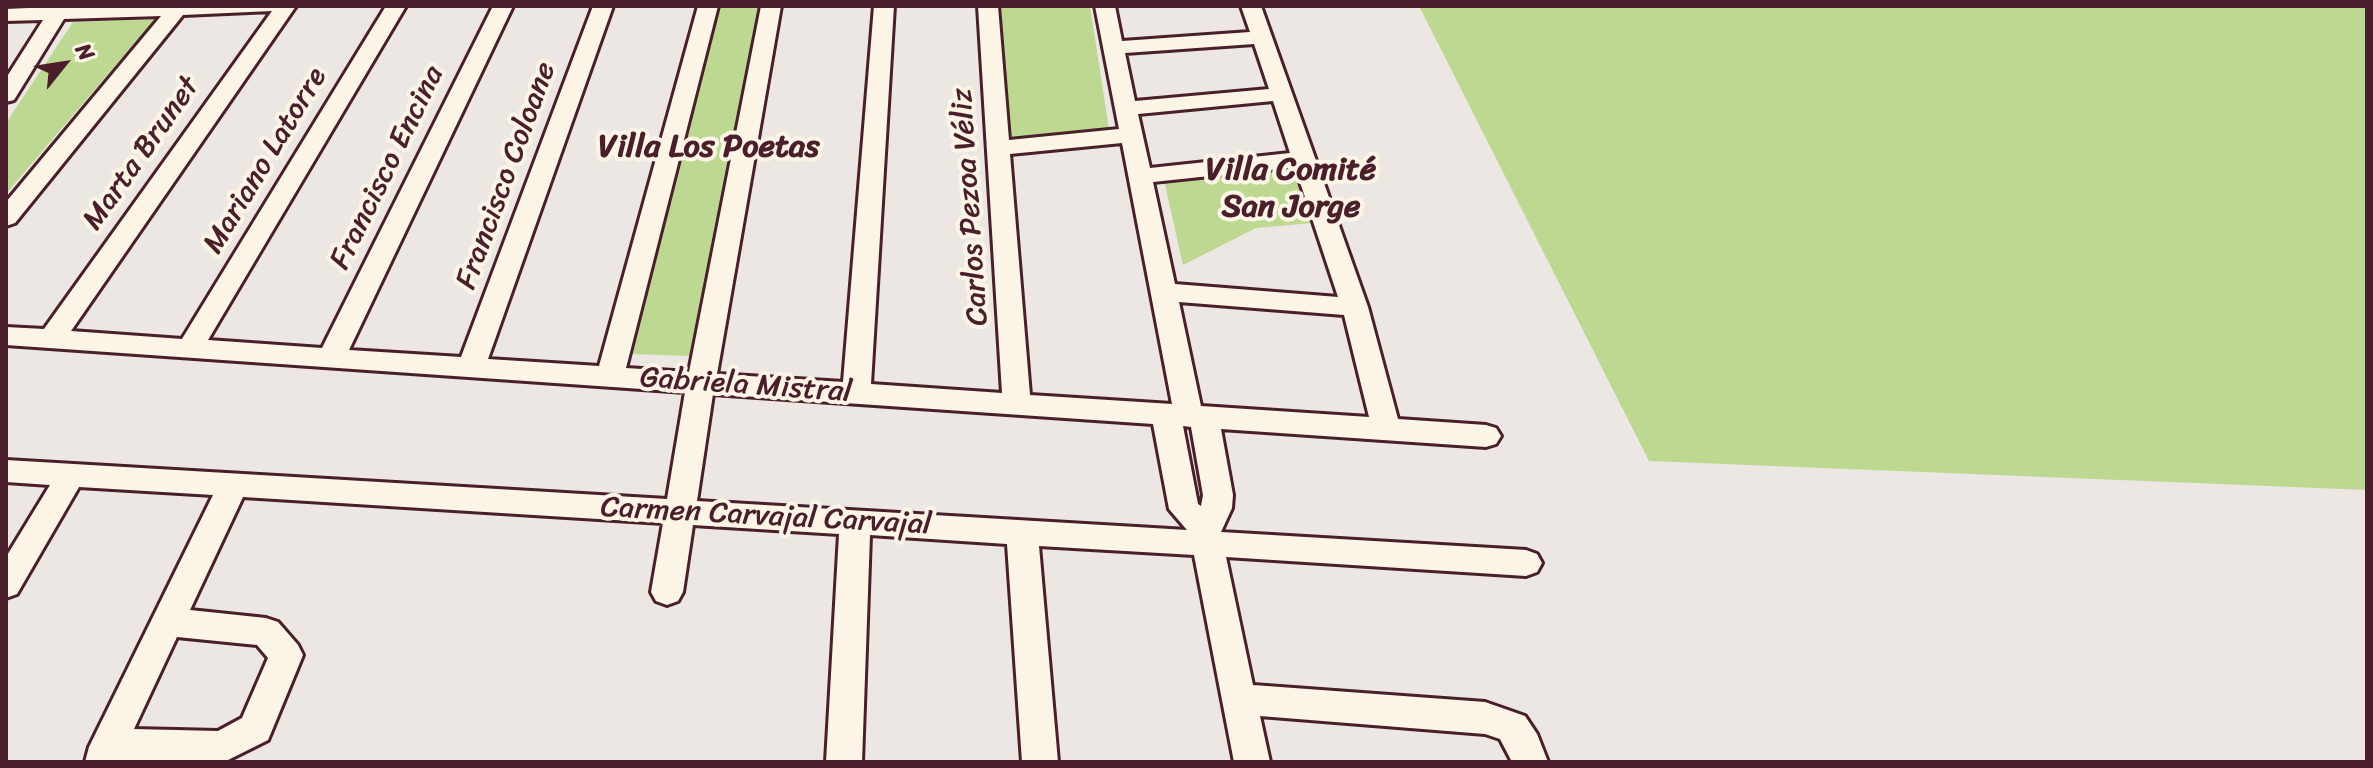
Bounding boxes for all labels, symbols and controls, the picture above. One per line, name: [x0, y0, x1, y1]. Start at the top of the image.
north arrow: [24, 24, 104, 104]
text: N: [65, 35, 106, 68]
street label: Francisco Coloane: [449, 58, 565, 294]
street label: Francisco Encina: [323, 60, 453, 276]
street label: Mariano Latorre: [196, 61, 336, 261]
street label: Marta Brunet: [76, 70, 208, 238]
street label: Carlos Pezoa Véliz: [945, 87, 997, 327]
district label: Villa Los Poetas: [598, 129, 820, 167]
district label: Villa Comité San Jorge: [1206, 152, 1376, 227]
street label: Gabriela Mistral: [639, 361, 853, 411]
street label: Carmen Carvajal Carvajal: [600, 490, 932, 544]

